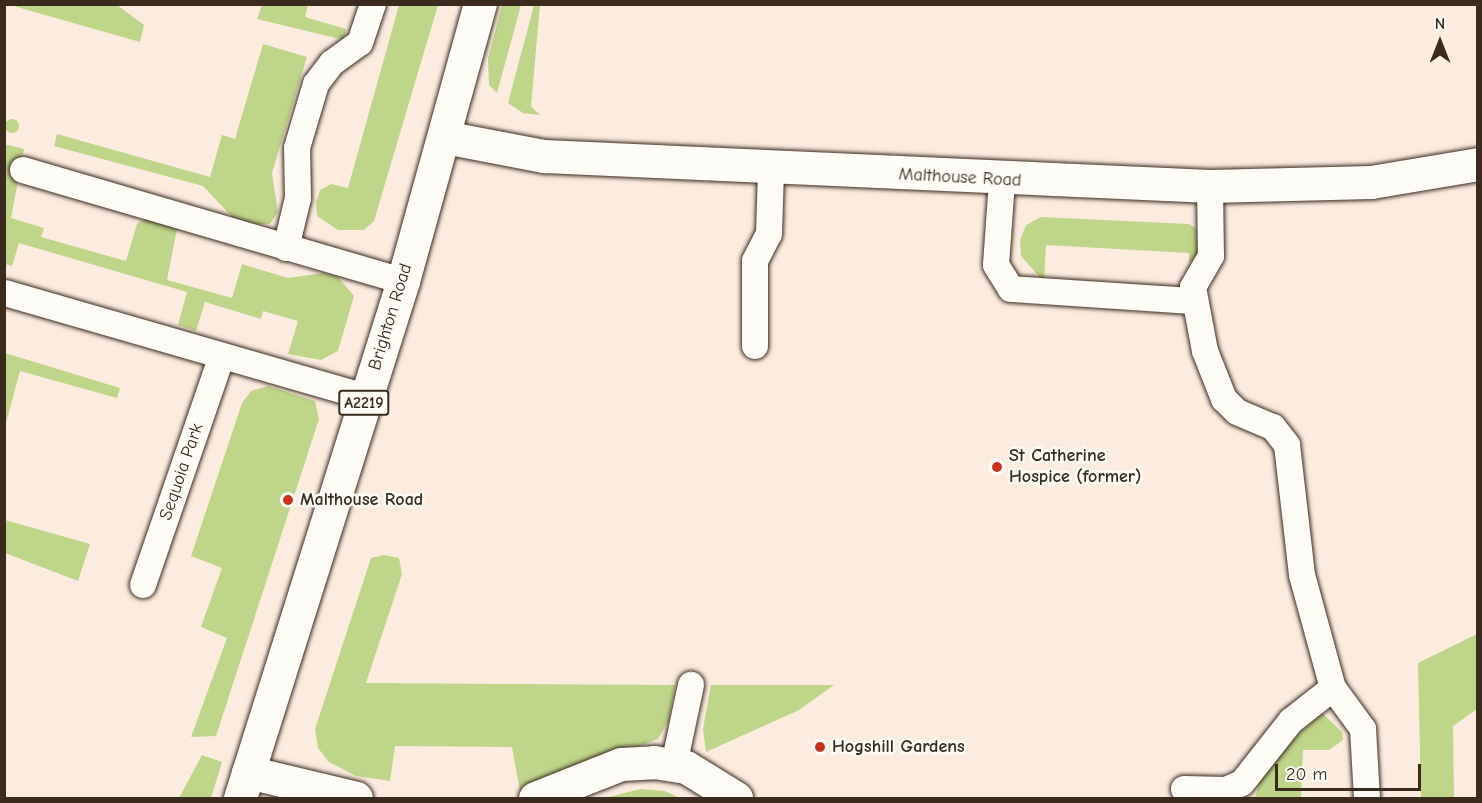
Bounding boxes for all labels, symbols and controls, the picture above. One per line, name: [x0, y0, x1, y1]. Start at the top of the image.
north arrow: [1410, 12, 1470, 72]
text: N: [1435, 15, 1445, 33]
street label: Malthouse Road: [898, 164, 1022, 192]
street label: Brighton Road: [365, 261, 417, 373]
road number: A2219: [337, 390, 391, 416]
street label: Sequoia Park: [155, 421, 209, 523]
place label: St Catherine Hospice (former): [1009, 446, 1142, 488]
marker: St Catherine Hospice (former): [990, 460, 1004, 474]
place label: Malthouse Road: [300, 489, 423, 511]
marker: Malthouse Road: [281, 493, 295, 507]
place label: Hogshill Gardens: [832, 736, 965, 758]
marker: Hogshill Gardens: [813, 740, 827, 754]
scale bar: [1278, 752, 1424, 790]
text: 20 m: [1286, 764, 1327, 785]

